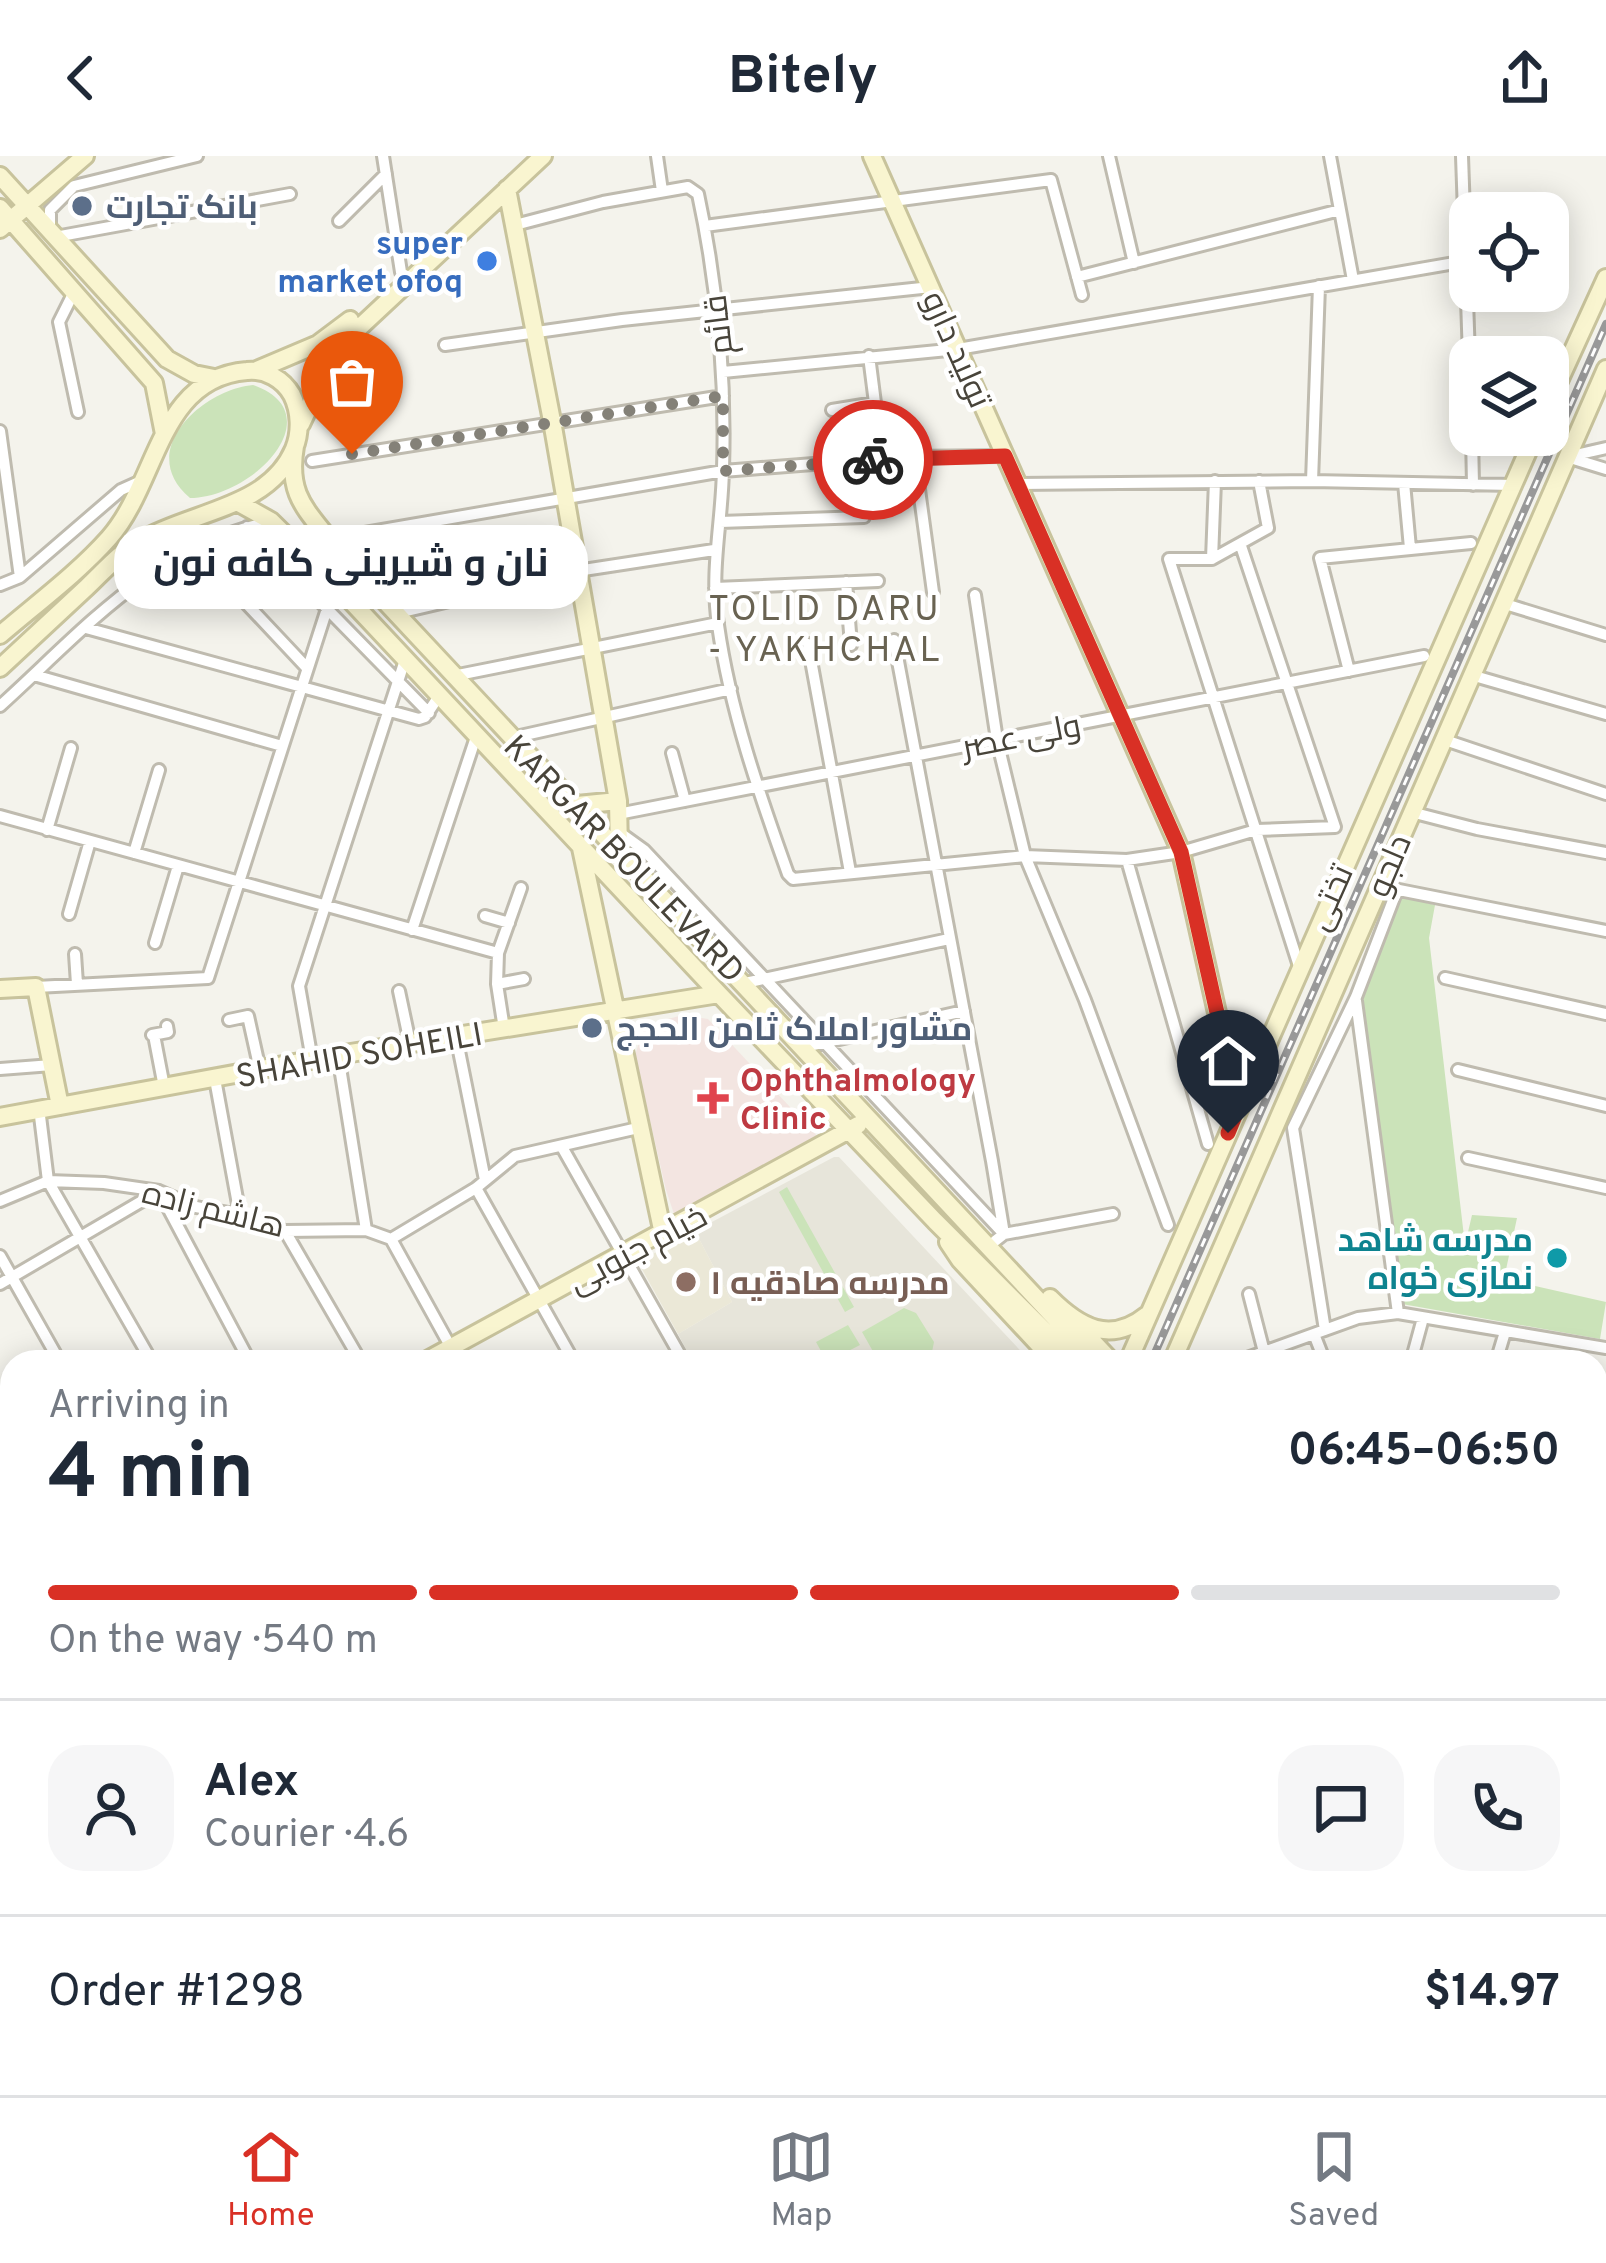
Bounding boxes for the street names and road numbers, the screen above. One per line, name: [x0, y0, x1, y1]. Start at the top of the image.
street label: تولید دارو: [910, 286, 999, 416]
street label: قائم: [696, 292, 745, 357]
street label: ولی عصر: [957, 707, 1085, 771]
street label: KARGAR BOULEVARD: [493, 728, 752, 994]
street label: دلجو: [1360, 829, 1424, 904]
street label: تختی: [1300, 859, 1366, 938]
street label: SHAHID SOHEILI: [233, 1016, 486, 1100]
street label: هاشم زاده: [137, 1174, 289, 1250]
street label: خیام جنوبی: [562, 1197, 716, 1306]

